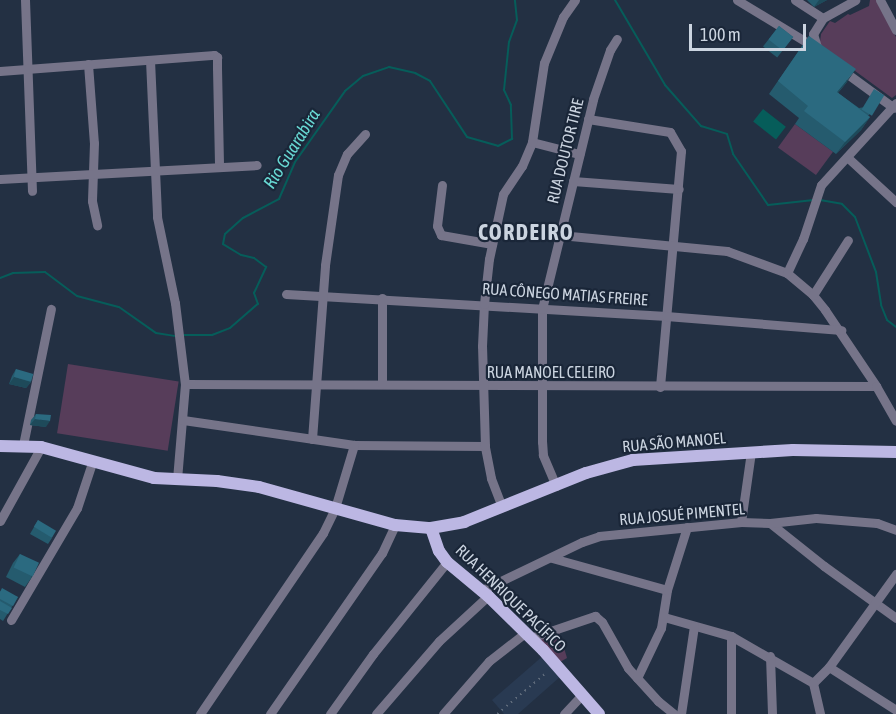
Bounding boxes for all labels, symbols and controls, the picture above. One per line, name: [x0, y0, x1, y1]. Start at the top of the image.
scale bar: [692, 12, 809, 50]
text: 100 m: [700, 24, 741, 45]
street label: RUA DOUTOR TIRE: [543, 97, 587, 205]
water label: Rio Guarabira: [259, 105, 325, 193]
district label: CORDEIRO: [478, 220, 574, 246]
street label: RUA CÔNEGO MATIAS FREIRE: [482, 279, 648, 309]
street label: RUA MANOEL CELEIRO: [487, 362, 615, 382]
street label: RUA SÃO MANOEL: [621, 428, 727, 456]
street label: RUA JOSUÉ PIMENTEL: [618, 499, 746, 529]
street label: RUA HENRIQUE PACÍFICO: [452, 540, 570, 656]

